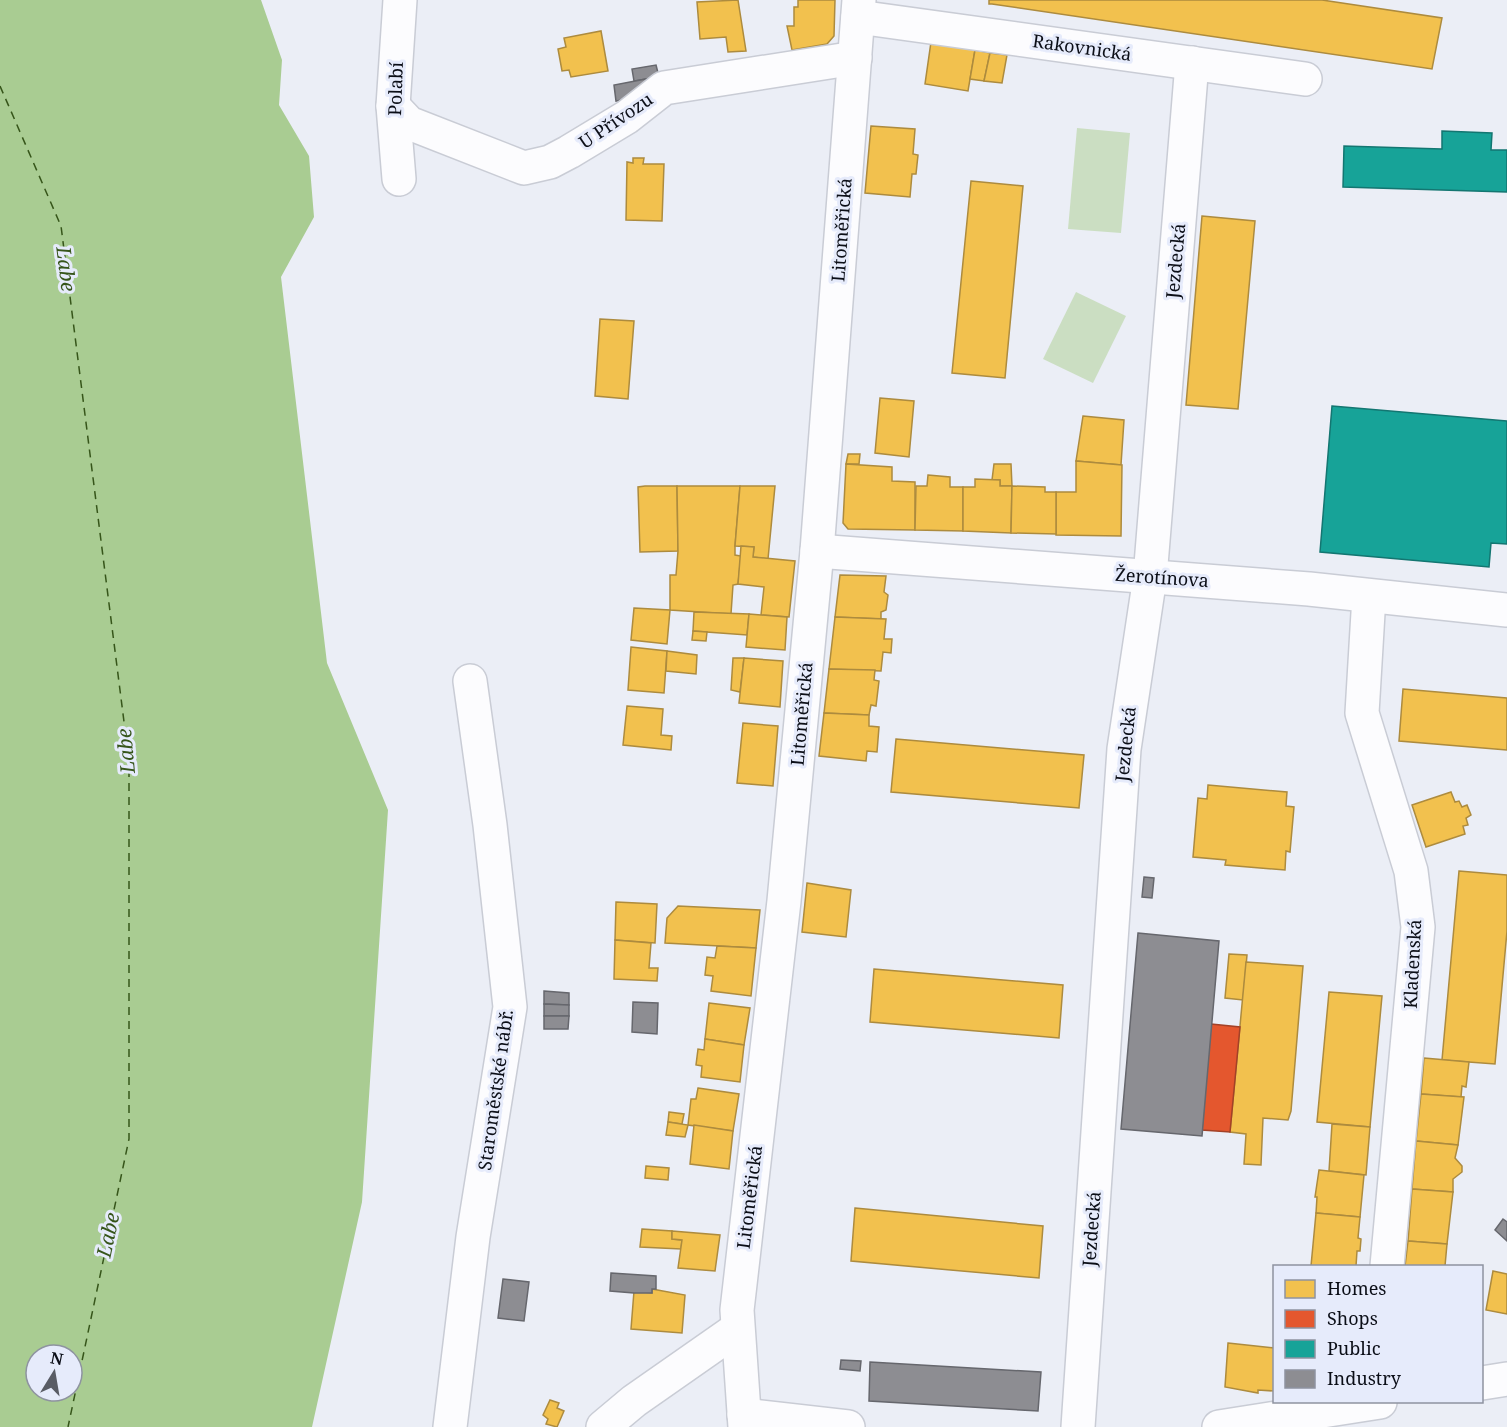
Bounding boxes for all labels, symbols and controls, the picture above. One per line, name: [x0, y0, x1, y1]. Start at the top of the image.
street label: Rakovnická: [1031, 28, 1133, 66]
street label: Polabí: [382, 61, 408, 116]
street label: U Přívozu: [574, 86, 657, 154]
street label: Litoměřická: [825, 177, 857, 283]
street label: Jezdecká: [1160, 222, 1190, 301]
water label: Labe: [50, 244, 83, 293]
street label: Žerotínova: [1114, 562, 1210, 592]
street label: Litoměřická: [785, 661, 817, 767]
street label: Jezdecká: [1109, 705, 1141, 784]
water label: Labe: [110, 727, 141, 776]
street label: Kladenská: [1398, 919, 1426, 1009]
street label: Staroměstské nábř.: [472, 1008, 518, 1172]
street label: Litoměřická: [731, 1144, 767, 1250]
street label: Jezdecká: [1076, 1190, 1106, 1268]
water label: Labe: [89, 1210, 125, 1261]
legend: [1273, 1265, 1483, 1403]
text: Homes: [1327, 1276, 1386, 1300]
text: Shops: [1327, 1306, 1378, 1330]
text: Public: [1327, 1336, 1381, 1360]
north arrow: [24, 1343, 84, 1403]
text: N: [49, 1346, 66, 1370]
text: Industry: [1327, 1366, 1402, 1390]

